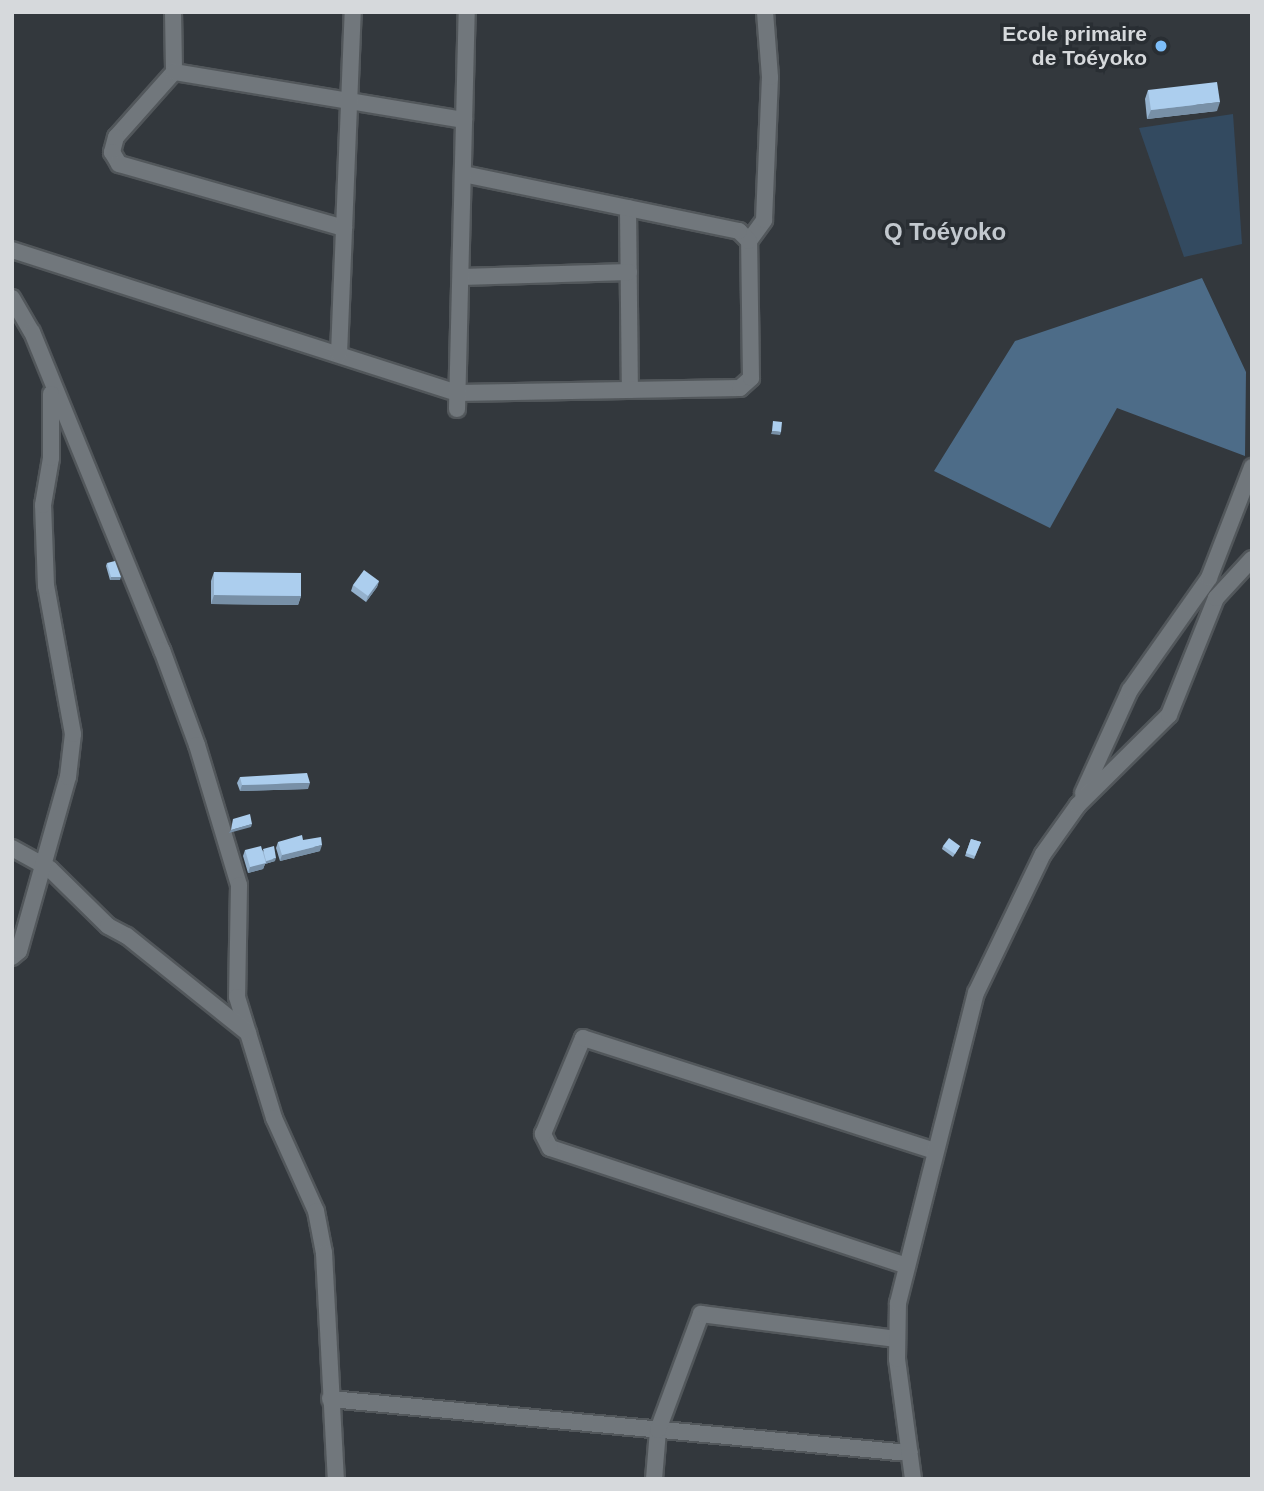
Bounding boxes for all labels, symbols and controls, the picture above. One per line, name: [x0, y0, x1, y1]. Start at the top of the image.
place label: Ecole primaire de Toéyoko: [1002, 21, 1147, 71]
marker: Ecole primaire de Toéyoko: [1153, 38, 1169, 54]
district label: Q Toéyoko: [884, 218, 1006, 246]

